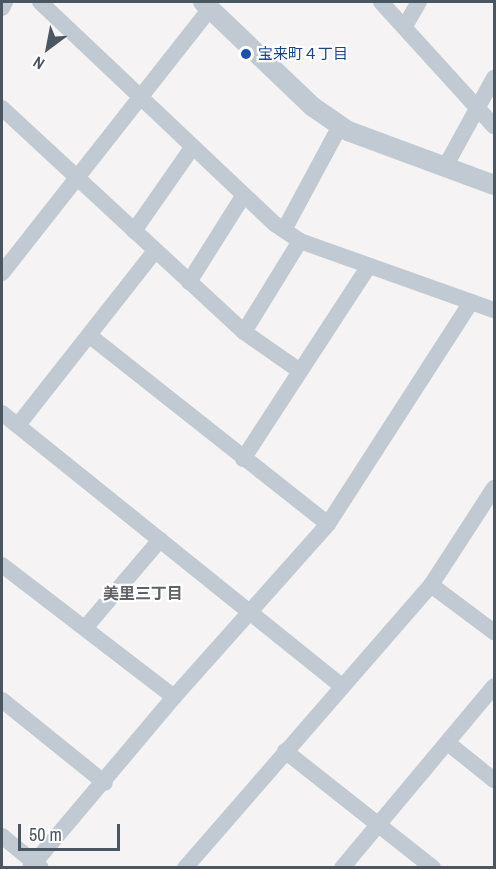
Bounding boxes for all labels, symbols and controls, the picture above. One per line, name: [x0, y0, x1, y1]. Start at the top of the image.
north arrow: [18, 18, 78, 78]
place label: 宝来町４丁目: [258, 45, 348, 63]
marker: 宝来町４丁目: [239, 47, 253, 61]
text: N: [29, 51, 48, 75]
district label: 美里三丁目: [103, 583, 183, 603]
scale bar: [21, 812, 123, 850]
text: 50 m: [29, 822, 62, 847]

